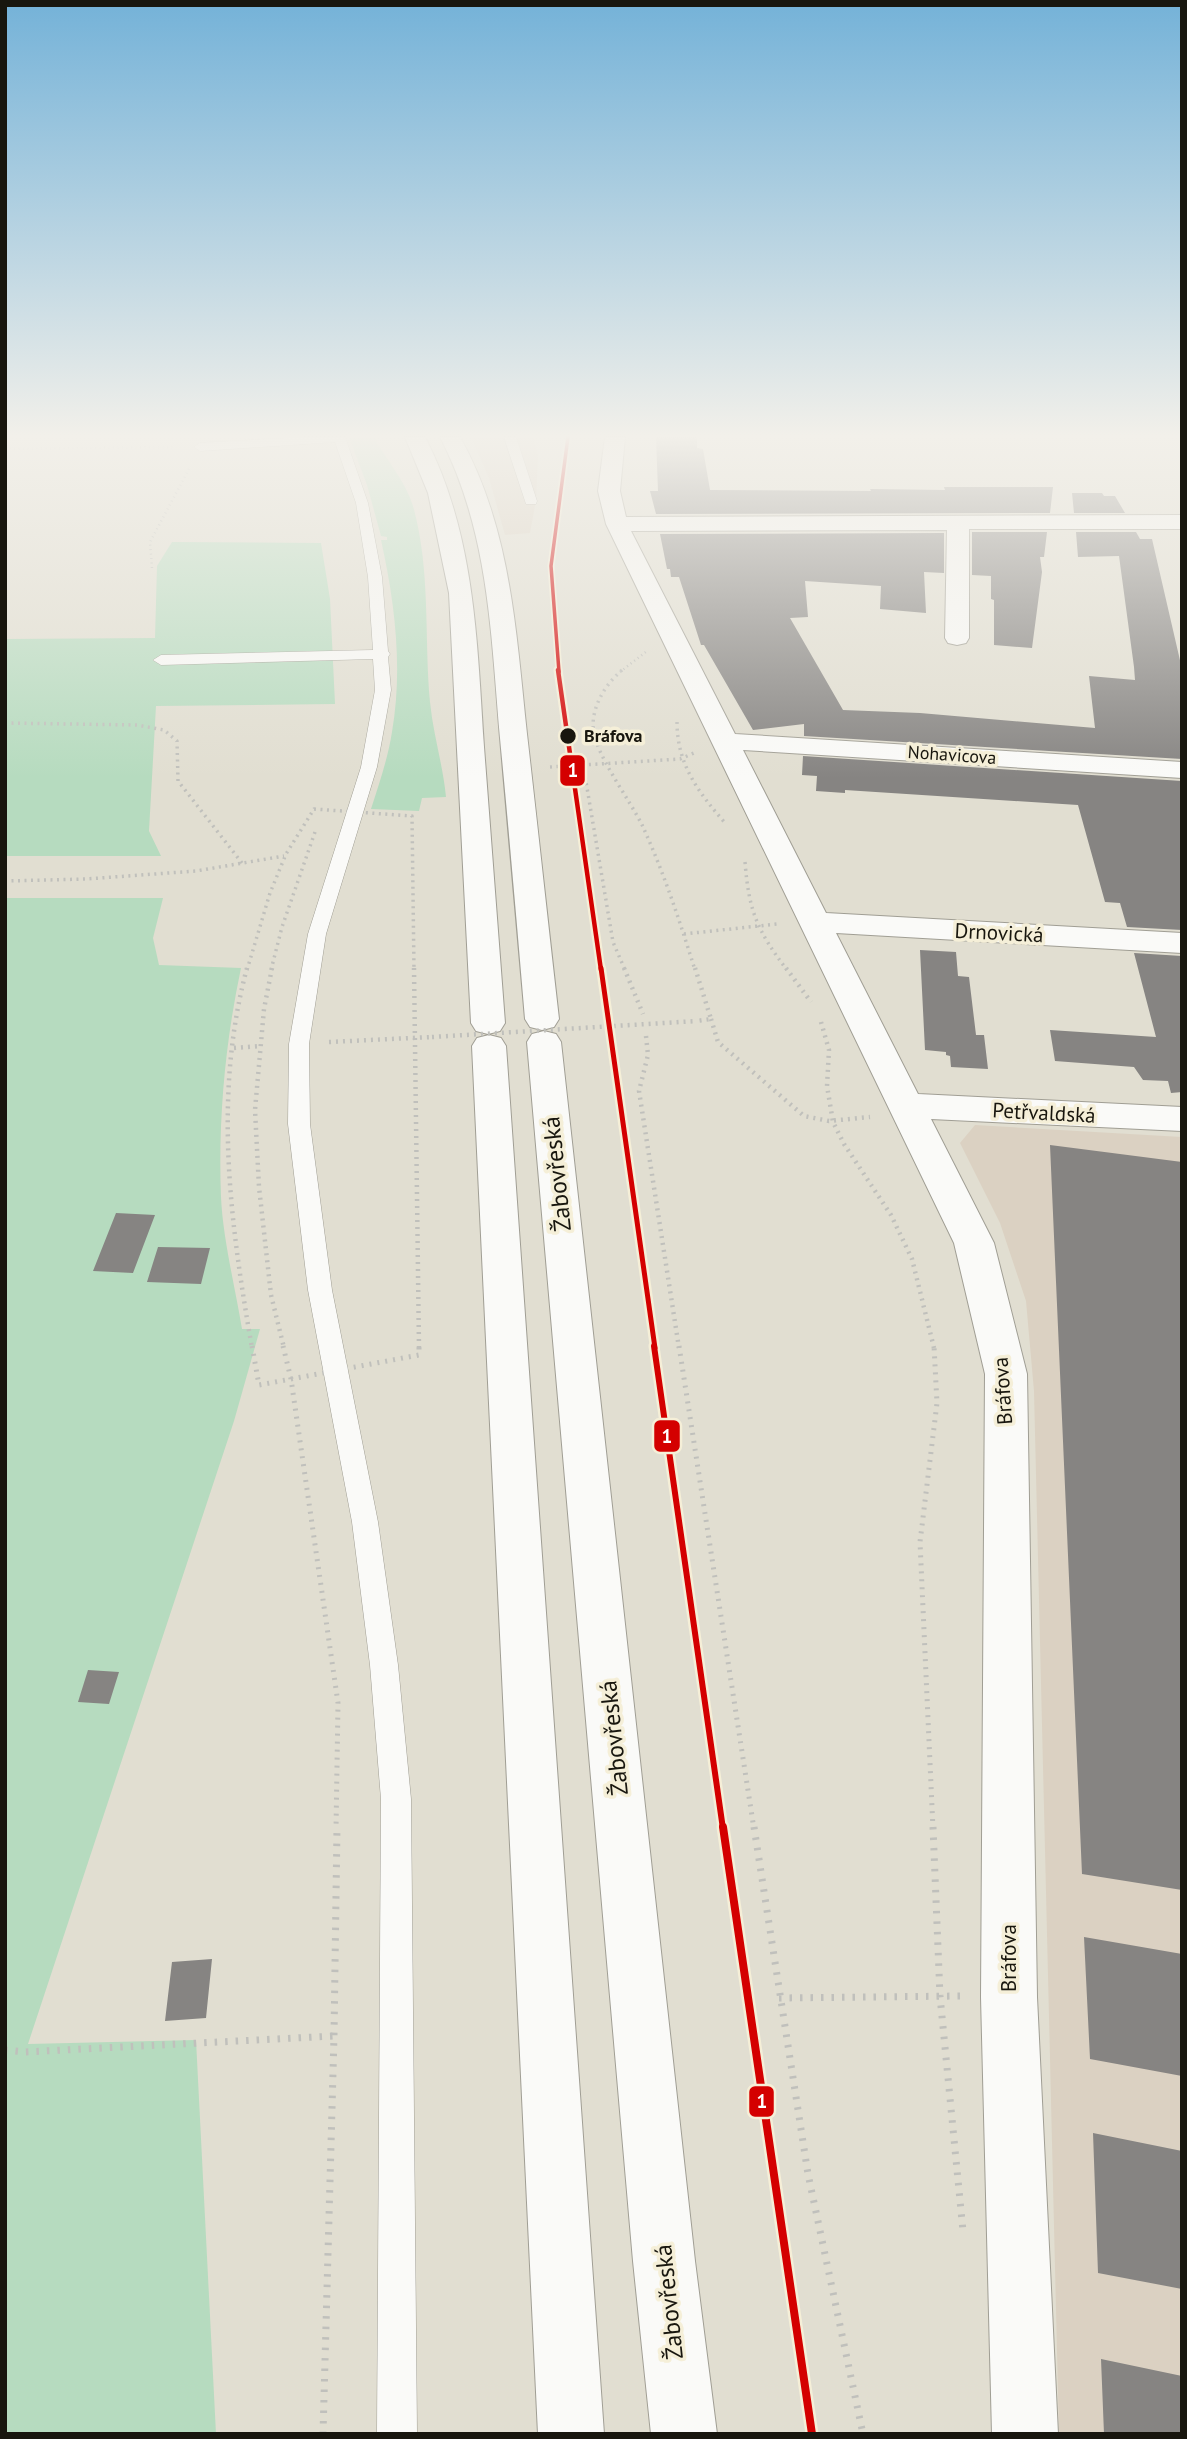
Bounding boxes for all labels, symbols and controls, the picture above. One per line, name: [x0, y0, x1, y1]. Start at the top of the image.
place label: Bráfova: [584, 724, 643, 747]
marker: Bráfova: [558, 726, 578, 746]
street label: Nohavicova: [907, 740, 997, 769]
line badge: 1: [559, 754, 586, 787]
text: 1: [568, 758, 578, 782]
street label: Drnovická: [954, 917, 1044, 948]
street label: Petřvaldská: [992, 1096, 1096, 1129]
street label: Žabovřeská: [535, 1115, 578, 1233]
street label: Bráfova: [987, 1356, 1018, 1426]
line badge: 1: [653, 1419, 681, 1453]
text: 1: [662, 1424, 672, 1448]
street label: Žabovřeská: [592, 1679, 635, 1797]
street label: Bráfova: [995, 1924, 1022, 1992]
line badge: 1: [748, 2085, 775, 2118]
text: 1: [757, 2089, 767, 2113]
street label: Žabovřeská: [647, 2243, 690, 2361]

